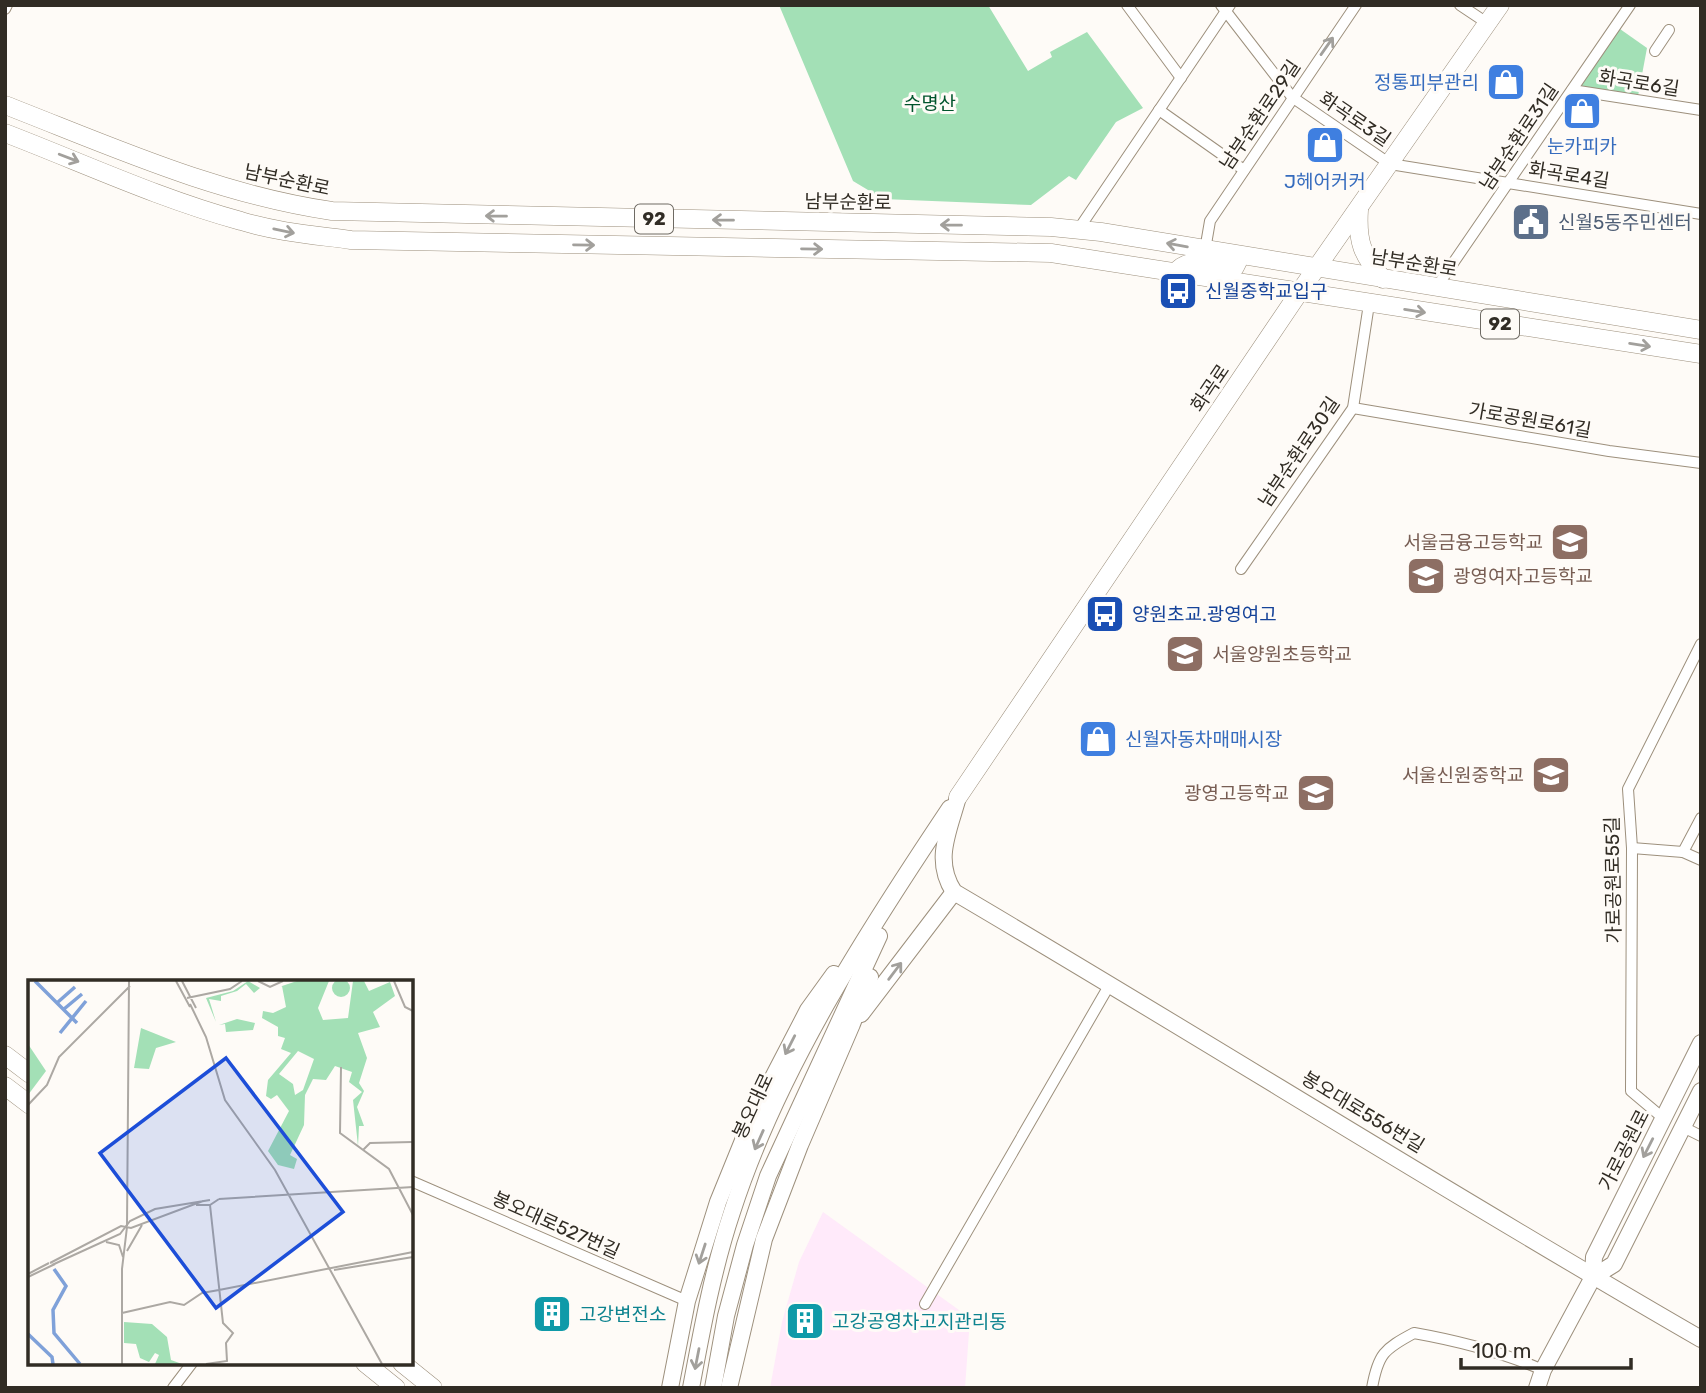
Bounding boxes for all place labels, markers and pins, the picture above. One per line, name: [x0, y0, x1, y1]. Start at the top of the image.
shop icon: 정통피부관리: [1485, 61, 1527, 103]
place label: 정통피부관리: [1374, 71, 1479, 94]
shop icon: 눈카피카: [1561, 90, 1603, 132]
shop icon: J헤어커커: [1304, 124, 1346, 166]
place label: 눈카피카: [1547, 135, 1617, 158]
place label: J헤어커커: [1284, 170, 1366, 193]
public building icon: 신월5동주민센터: [1510, 201, 1552, 243]
place label: 신월5동주민센터: [1558, 211, 1692, 234]
bus stop icon: 신월중학교입구: [1157, 270, 1199, 312]
place label: 신월중학교입구: [1205, 280, 1327, 303]
school or university icon: 서울금융고등학교: [1549, 521, 1591, 563]
place label: 서울금융고등학교: [1403, 531, 1543, 554]
school or university icon: 광영여자고등학교: [1405, 555, 1447, 597]
place label: 광영여자고등학교: [1453, 565, 1593, 588]
bus stop icon: 양원초교.광영여고: [1084, 593, 1126, 635]
place label: 양원초교.광영여고: [1132, 603, 1277, 626]
school or university icon: 서울양원초등학교: [1164, 633, 1206, 675]
place label: 서울양원초등학교: [1212, 643, 1352, 666]
shop icon: 신월자동차매매시장: [1077, 718, 1119, 760]
place label: 신월자동차매매시장: [1125, 728, 1282, 751]
school or university icon: 서울신원중학교: [1530, 754, 1572, 796]
place label: 서울신원중학교: [1402, 764, 1524, 787]
school or university icon: 광영고등학교: [1295, 772, 1337, 814]
place label: 광영고등학교: [1184, 782, 1289, 805]
building icon: 고강변전소: [531, 1293, 573, 1335]
building icon: 고강공영차고지관리동: [784, 1300, 826, 1342]
place label: 고강변전소: [579, 1303, 666, 1326]
place label: 고강공영차고지관리동: [832, 1310, 1007, 1333]

